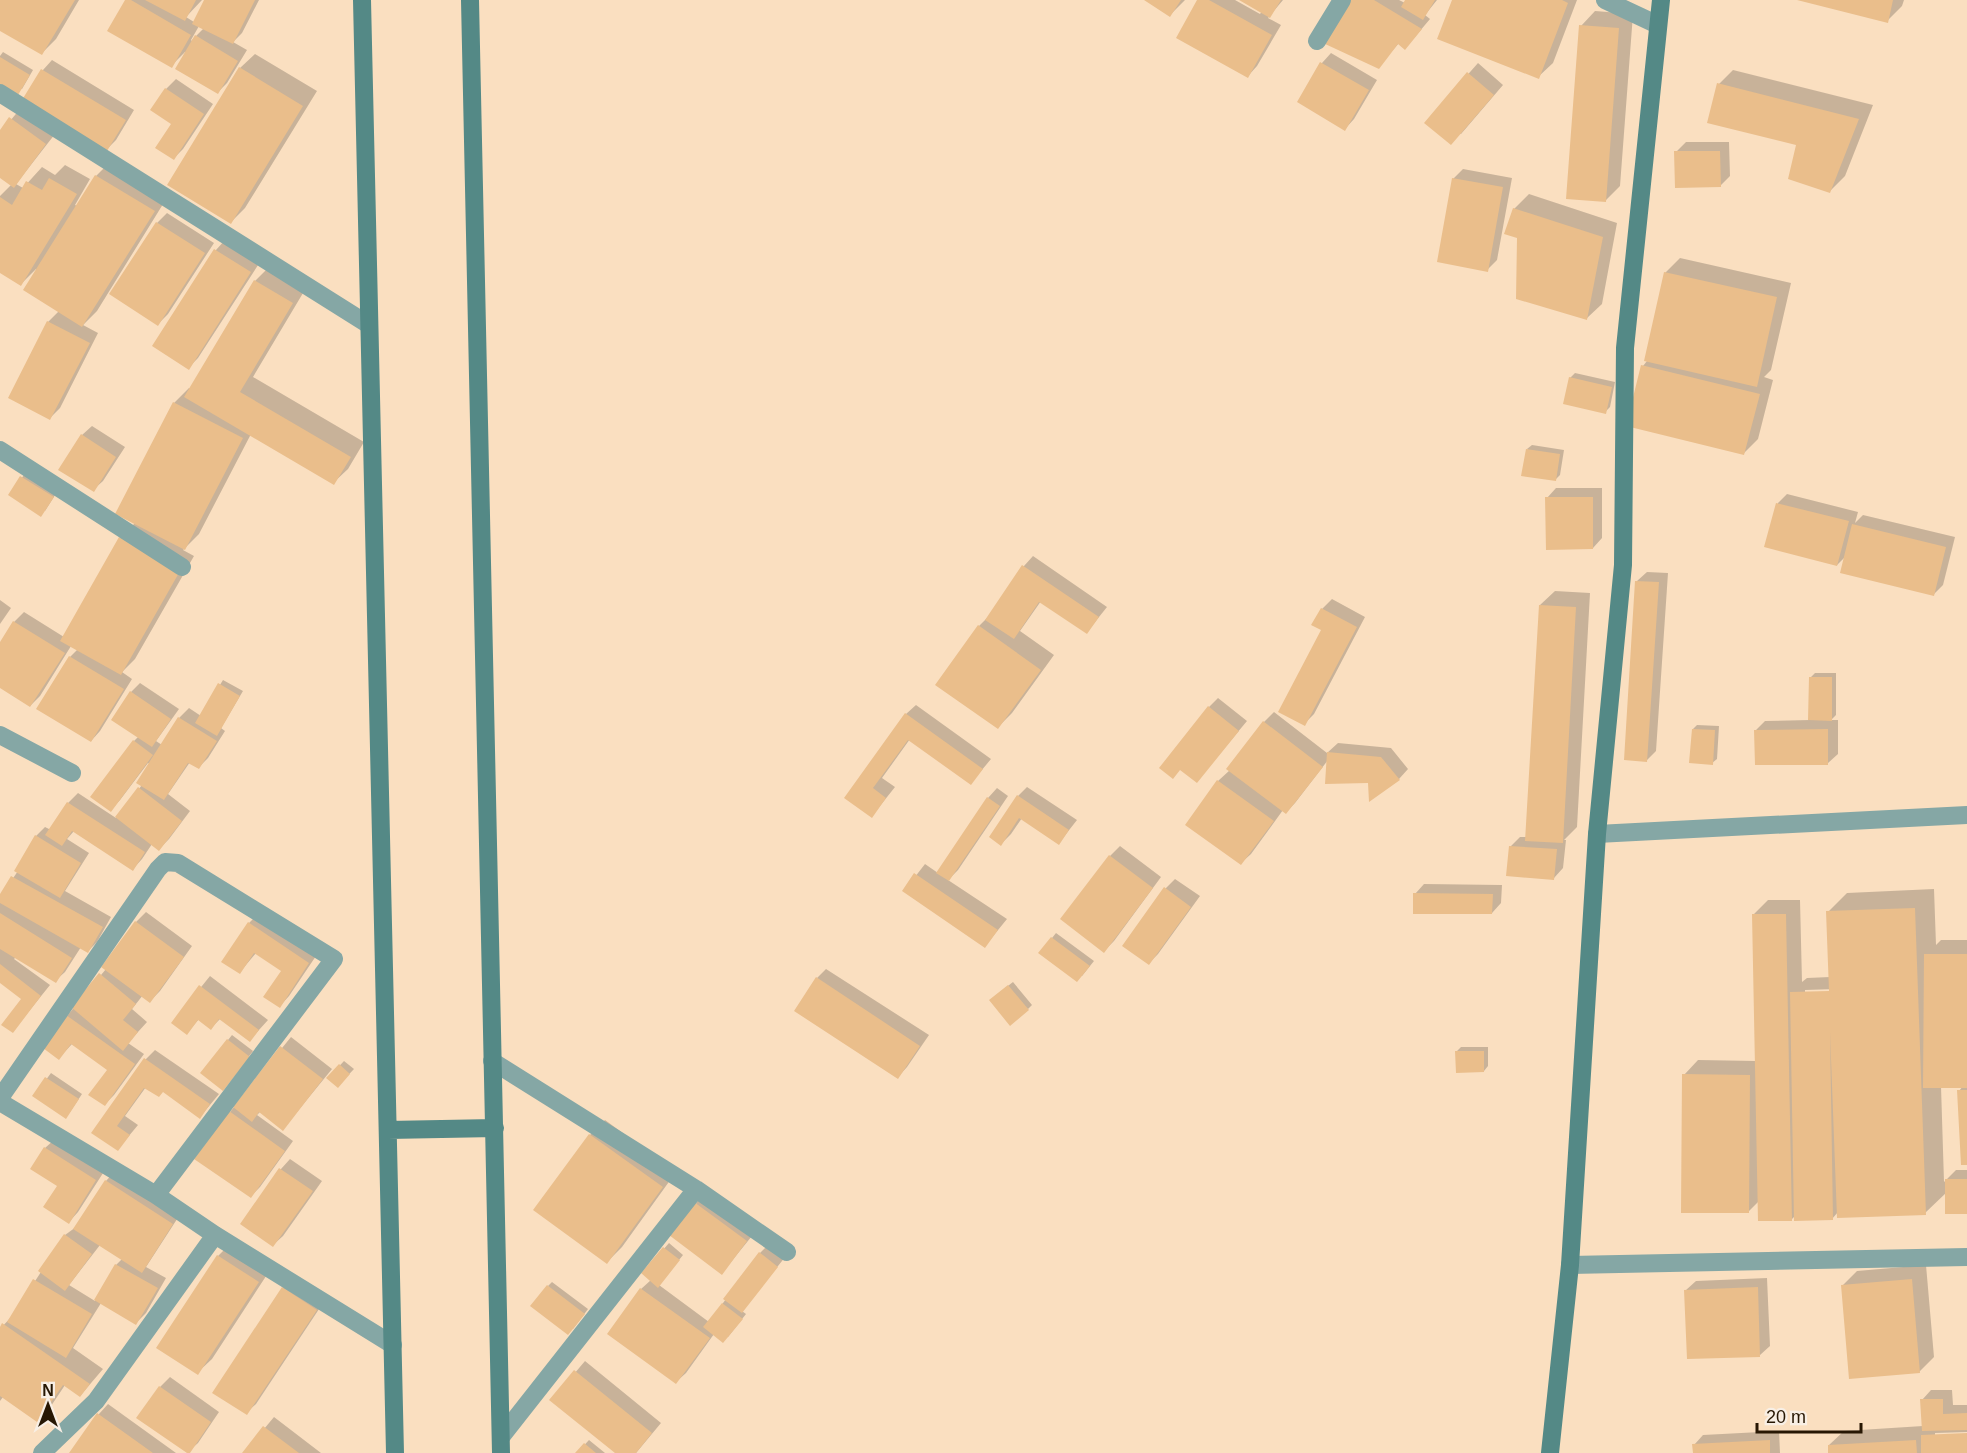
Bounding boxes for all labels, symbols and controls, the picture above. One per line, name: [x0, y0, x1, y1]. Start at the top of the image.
north arrow: [18, 1375, 78, 1435]
text: N: [42, 1382, 54, 1399]
scale bar: [1757, 1396, 1860, 1434]
text: 20 m: [1766, 1407, 1806, 1427]

